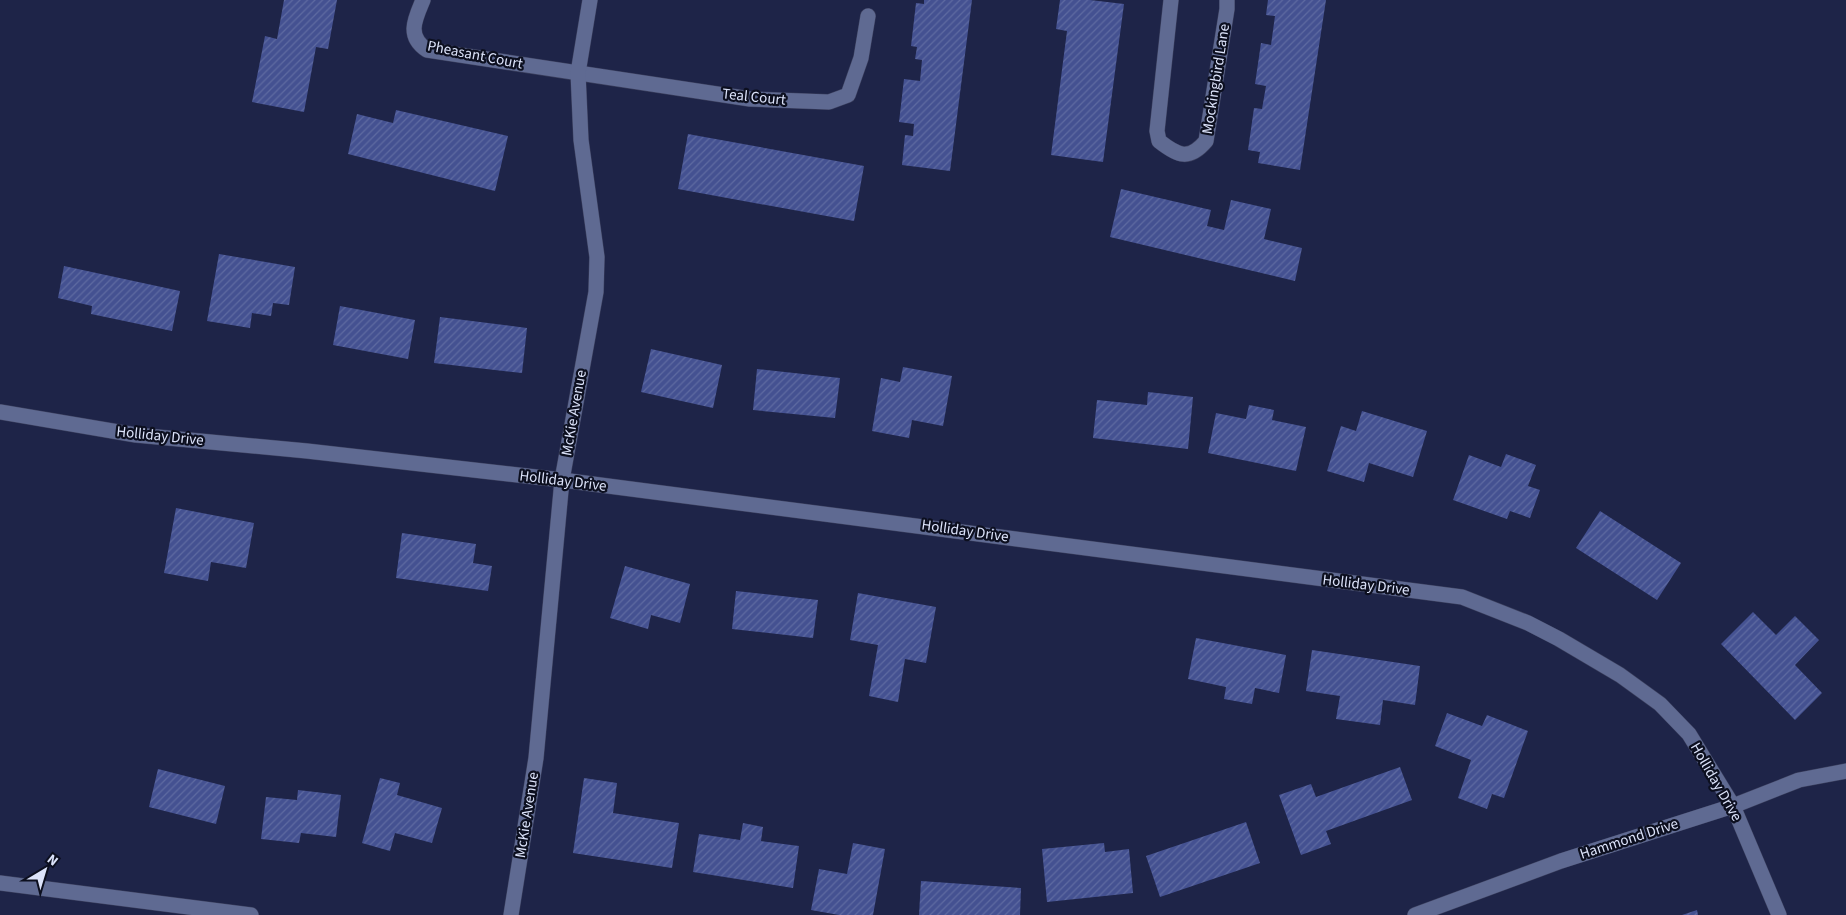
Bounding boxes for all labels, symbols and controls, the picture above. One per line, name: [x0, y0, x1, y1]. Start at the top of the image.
street label: Mockingbird Lane: [1197, 22, 1235, 136]
street label: Pheasant Court: [426, 35, 524, 75]
street label: Teal Court: [721, 83, 787, 111]
street label: McKie Avenue: [556, 368, 592, 458]
street label: Holliday Drive: [115, 421, 205, 451]
street label: Holliday Drive: [518, 465, 608, 497]
street label: Holliday Drive: [920, 515, 1010, 547]
street label: Holliday Drive: [1321, 569, 1411, 601]
street label: Holliday Drive: [1685, 739, 1747, 825]
street label: McKie Avenue: [510, 770, 544, 860]
street label: Hammond Drive: [1577, 813, 1681, 865]
north arrow: [20, 845, 70, 895]
text: N: [43, 850, 62, 871]

